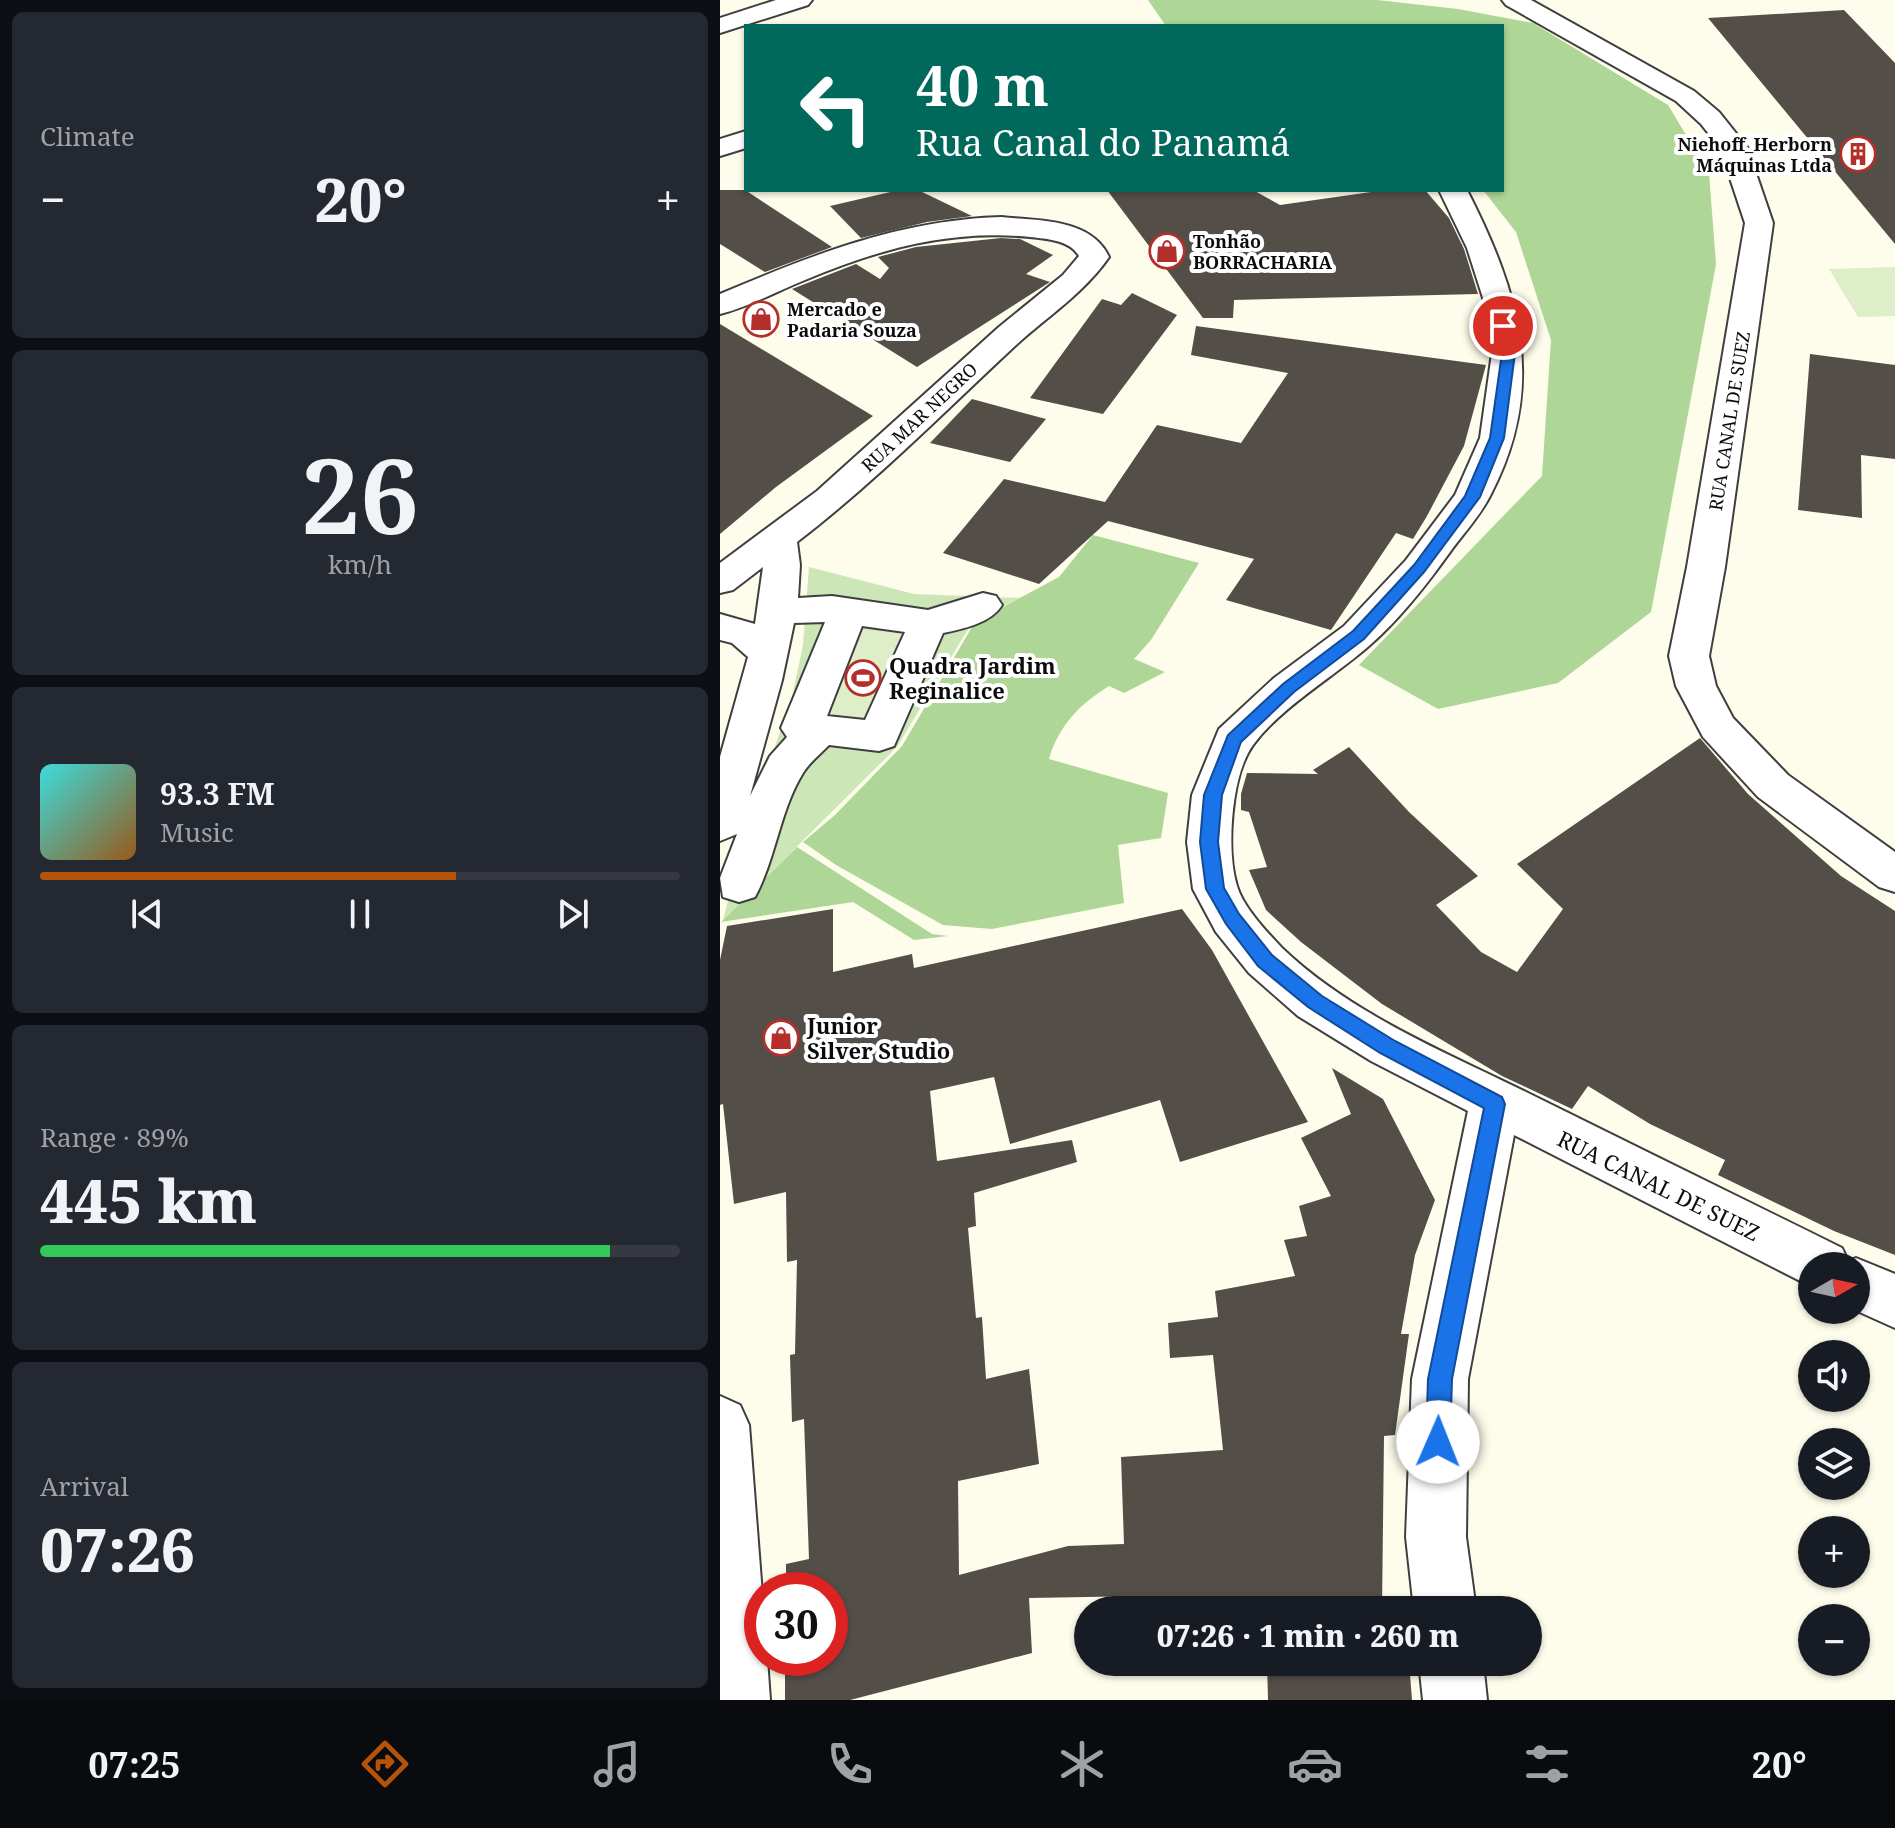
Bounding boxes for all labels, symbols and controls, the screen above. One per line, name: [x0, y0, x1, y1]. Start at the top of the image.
text: 40 m: [916, 46, 1049, 122]
icon: left: [784, 56, 888, 160]
text: Climate: [40, 118, 135, 154]
text: Rua Canal do Panamá: [916, 118, 1291, 167]
place label: Niehoff_Herborn Máquinas Ltda: [1678, 132, 1832, 177]
building icon: Niehoff_Herborn Máquinas Ltda: [1839, 135, 1877, 173]
text: 20°: [314, 158, 406, 240]
text: −: [40, 169, 65, 229]
text: +: [655, 169, 680, 229]
place label: Tonhão BORRACHARIA: [1193, 229, 1332, 274]
shop icon: Tonhão BORRACHARIA: [1148, 232, 1186, 270]
pin: [1469, 292, 1537, 360]
place label: Mercado e Padaria Souza: [787, 297, 917, 342]
shop icon: Mercado e Padaria Souza: [742, 300, 780, 338]
icon: arrive: [1481, 304, 1525, 348]
street label: RUA CANAL DE SUEZ: [1703, 330, 1755, 512]
street label: RUA MAR NEGRO: [856, 357, 982, 477]
text: 26: [301, 423, 419, 564]
text: km/h: [328, 546, 392, 582]
place label: Quadra Jardim Reginalice: [889, 650, 1056, 705]
sports icon: Quadra Jardim Reginalice: [844, 659, 882, 697]
text: 93.3 FM: [160, 773, 275, 814]
text: Music: [160, 814, 234, 850]
icon: previous: [125, 892, 169, 936]
icon: pause: [338, 892, 382, 936]
icon: next: [551, 892, 595, 936]
place label: Junior Silver Studio: [806, 1010, 950, 1065]
shop icon: Junior Silver Studio: [762, 1019, 800, 1057]
text: Range · 89%: [40, 1119, 189, 1155]
street label: RUA CANAL DE SUEZ: [1553, 1123, 1765, 1247]
text: 445 km: [40, 1159, 257, 1241]
north arrow: [1798, 1252, 1870, 1324]
map controls: [1798, 1252, 1870, 1676]
button: sound: [1798, 1340, 1870, 1412]
position arrow: [1396, 1400, 1480, 1484]
button: layers: [1798, 1428, 1870, 1500]
text: Arrival: [40, 1468, 129, 1504]
text: 07:26: [40, 1508, 195, 1590]
button: +: [1798, 1516, 1870, 1588]
speed limit sign: 30: [744, 1572, 848, 1676]
button: −: [1798, 1604, 1870, 1676]
text: 07:26 · 1 min · 260 m: [1157, 1615, 1459, 1656]
icon: directions: [357, 1736, 413, 1792]
icon: music: [589, 1736, 645, 1792]
icon: phone: [822, 1736, 878, 1792]
icon: climate: [1054, 1736, 1110, 1792]
icon: car: [1287, 1736, 1343, 1792]
icon: filters: [1519, 1736, 1575, 1792]
text: 07:25: [88, 1740, 181, 1789]
text: 20°: [1752, 1740, 1807, 1789]

